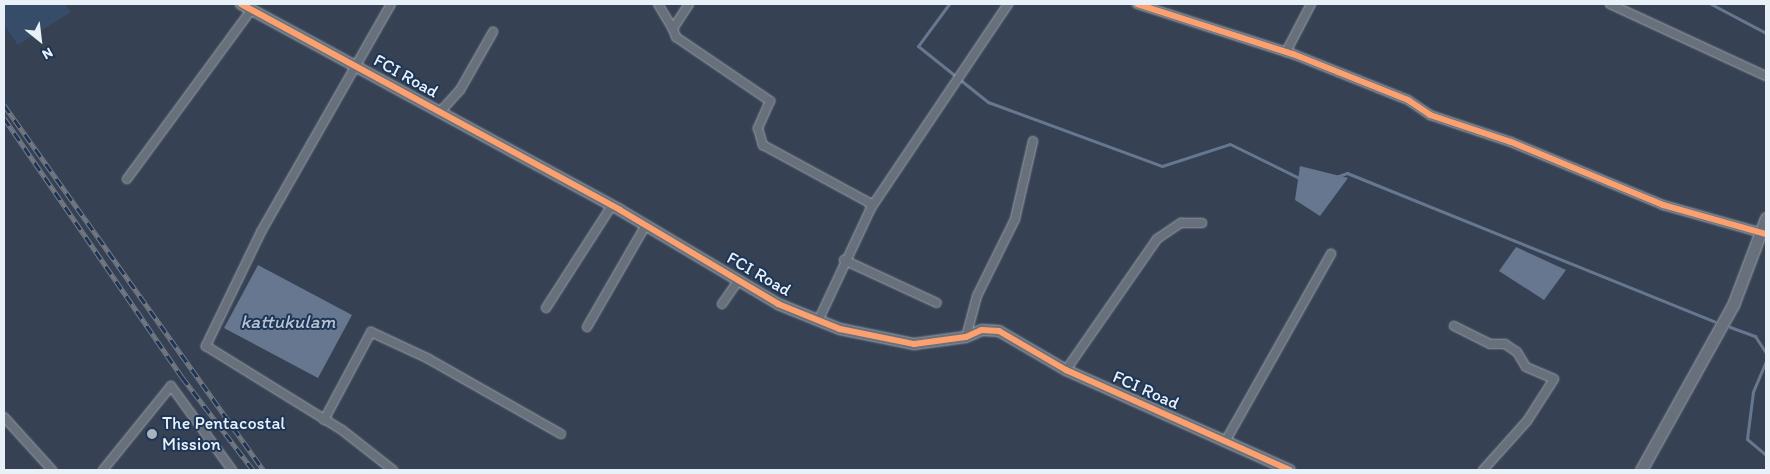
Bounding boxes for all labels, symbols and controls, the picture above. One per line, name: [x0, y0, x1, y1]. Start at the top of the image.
north arrow: [15, 15, 65, 65]
text: N: [39, 44, 56, 63]
street label: FCI Road: [370, 50, 442, 102]
street label: FCI Road: [723, 247, 795, 301]
water label: kattukulam: [240, 311, 336, 333]
street label: FCI Road: [1109, 366, 1183, 414]
place label: The Pentacostal Mission: [162, 413, 285, 456]
marker: The Pentacostal Mission: [146, 428, 158, 440]

